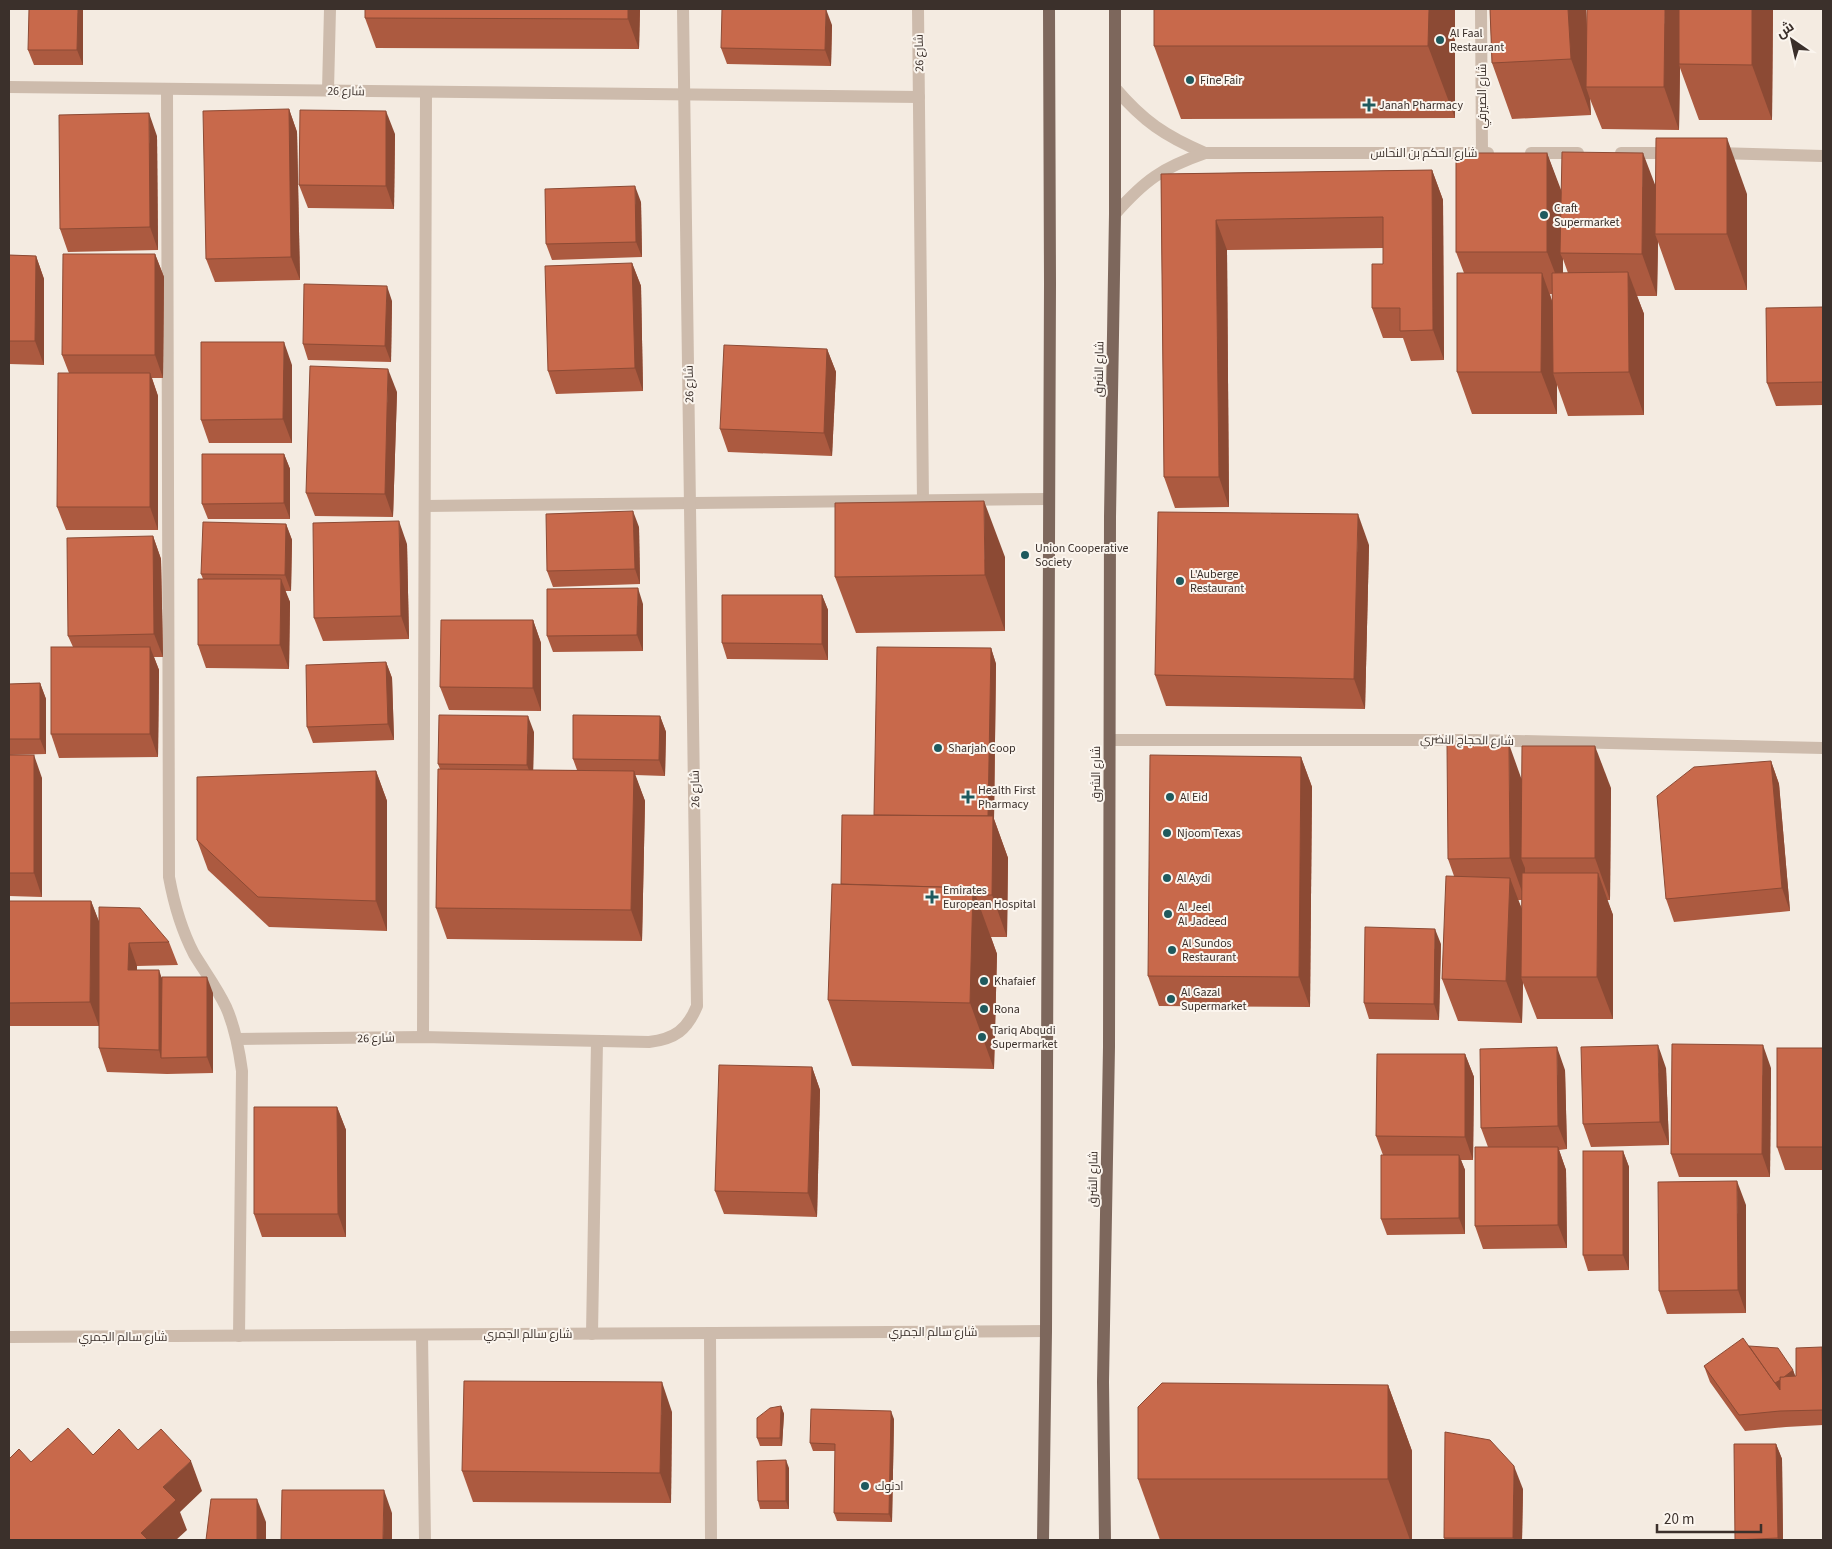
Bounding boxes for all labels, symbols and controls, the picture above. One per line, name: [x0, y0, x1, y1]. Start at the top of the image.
north arrow: [1767, 15, 1817, 65]
text: ش: [1772, 17, 1798, 43]
place label: Al Faal Restaurant: [1450, 25, 1504, 56]
street label: شارع 26: [911, 34, 928, 72]
marker: Al Faal Restaurant: [1434, 34, 1446, 46]
street label: شارع الصيرفي: [1474, 63, 1492, 129]
place label: Fine Fair: [1200, 72, 1243, 89]
marker: Fine Fair: [1184, 74, 1196, 86]
street label: شارع 26: [327, 83, 365, 100]
place label: Janah Pharmacy: [1379, 97, 1463, 114]
marker: Janah Pharmacy: [1363, 99, 1375, 111]
street label: شارع الحكم بن النحاس: [1371, 145, 1478, 162]
place label: Craft Supermarket: [1554, 200, 1619, 231]
marker: Craft Supermarket: [1538, 209, 1550, 221]
street label: شارع الشرق: [1091, 341, 1108, 397]
street label: شارع 26: [681, 365, 698, 403]
place label: Union Cooperative Society: [1035, 540, 1129, 571]
marker: Union Cooperative Society: [1019, 549, 1031, 561]
place label: L'Auberge Restaurant: [1190, 566, 1244, 597]
marker: L'Auberge Restaurant: [1174, 575, 1186, 587]
street label: شارع الحجاج النضري: [1420, 731, 1514, 751]
place label: Sharjah Coop: [948, 740, 1016, 757]
marker: Sharjah Coop: [932, 742, 944, 754]
street label: شارع الشرق: [1088, 746, 1105, 802]
street label: شارع 26: [687, 770, 704, 808]
place label: Health First Pharmacy: [978, 782, 1036, 813]
place label: Al Eid: [1180, 789, 1208, 806]
marker: Health First Pharmacy: [962, 791, 974, 803]
marker: Al Eid: [1164, 791, 1176, 803]
place label: Njoom Texas: [1177, 825, 1241, 842]
marker: Njoom Texas: [1161, 827, 1173, 839]
place label: Al Aydi: [1177, 870, 1211, 887]
marker: Al Aydi: [1161, 872, 1173, 884]
place label: Emirates European Hospital: [943, 882, 1036, 913]
marker: Emirates European Hospital: [925, 890, 939, 904]
place label: Al Jeel Al Jadeed: [1178, 899, 1227, 930]
marker: Al Jeel Al Jadeed: [1162, 908, 1174, 920]
place label: Al Sundos Restaurant: [1182, 935, 1236, 966]
marker: Al Sundos Restaurant: [1166, 944, 1178, 956]
place label: Khafaief: [994, 973, 1036, 990]
marker: Khafaief: [978, 975, 990, 987]
place label: Al Gazal Supermarket: [1181, 984, 1246, 1015]
marker: Al Gazal Supermarket: [1165, 993, 1177, 1005]
place label: Rona: [994, 1001, 1020, 1018]
marker: Rona: [978, 1003, 990, 1015]
place label: Tariq Abqudi Supermarket: [992, 1022, 1057, 1053]
street label: شارع 26: [357, 1030, 395, 1047]
marker: Tariq Abqudi Supermarket: [976, 1031, 988, 1043]
street label: شارع الشرق: [1085, 1151, 1102, 1207]
street label: شارع سالم الجمري: [889, 1324, 978, 1342]
street label: شارع سالم الجمري: [484, 1326, 573, 1344]
street label: شارع سالم الجمري: [79, 1329, 168, 1347]
place label: ادنوك: [875, 1478, 904, 1495]
marker: ادنوك: [859, 1480, 871, 1492]
scale bar: [1657, 1502, 1761, 1534]
text: 20 m: [1664, 1509, 1694, 1530]

